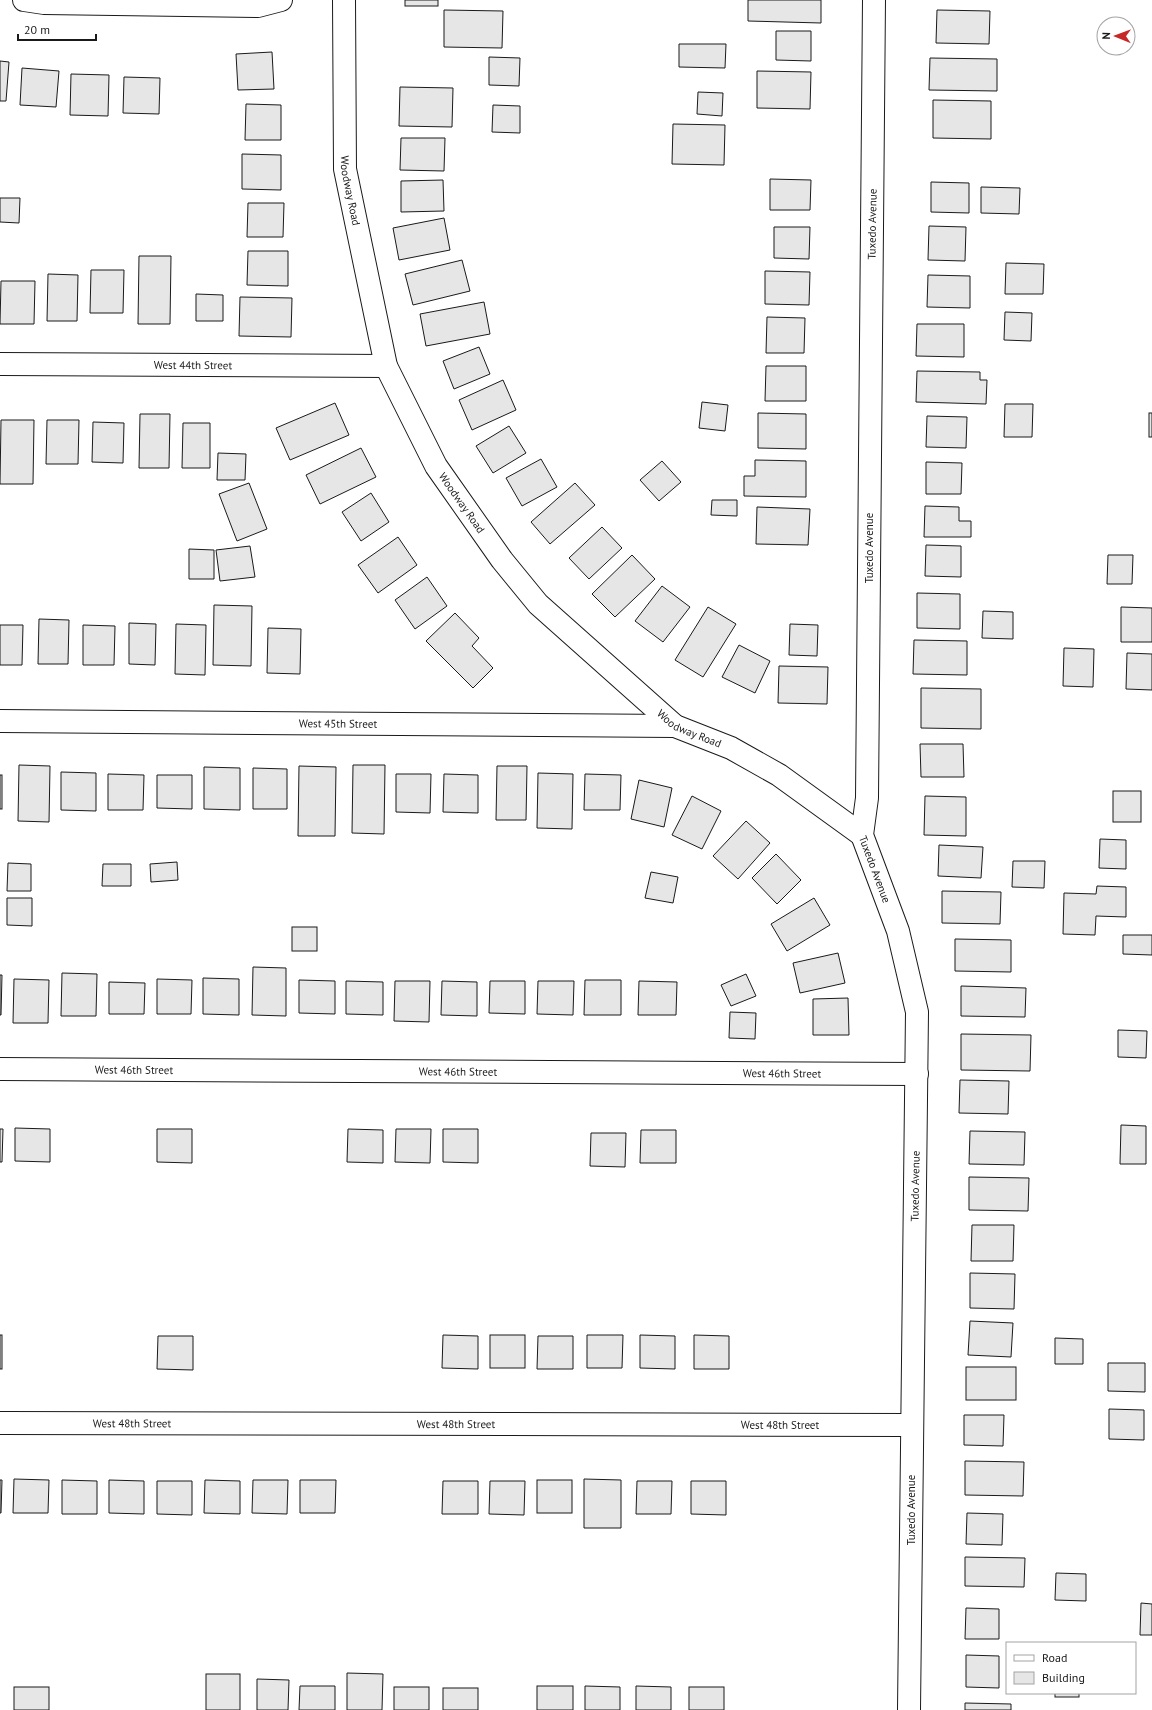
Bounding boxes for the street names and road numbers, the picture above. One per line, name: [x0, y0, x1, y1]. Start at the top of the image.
street label: Woodway Road: [338, 155, 364, 227]
street label: Tuxedo Avenue: [864, 188, 880, 259]
street label: West 44th Street: [154, 358, 232, 372]
street label: Woodway Road: [436, 470, 488, 536]
street label: Tuxedo Avenue: [862, 512, 876, 583]
street label: Woodway Road: [654, 706, 724, 751]
street label: West 45th Street: [299, 716, 378, 731]
street label: Tuxedo Avenue: [856, 834, 894, 905]
street label: West 46th Street: [95, 1063, 173, 1077]
street label: West 46th Street: [419, 1064, 497, 1079]
street label: West 46th Street: [743, 1066, 821, 1080]
street label: Tuxedo Avenue: [907, 1150, 923, 1221]
street label: West 48th Street: [93, 1416, 171, 1430]
street label: West 48th Street: [417, 1417, 495, 1431]
street label: West 48th Street: [741, 1418, 819, 1432]
street label: Tuxedo Avenue: [904, 1474, 918, 1545]

